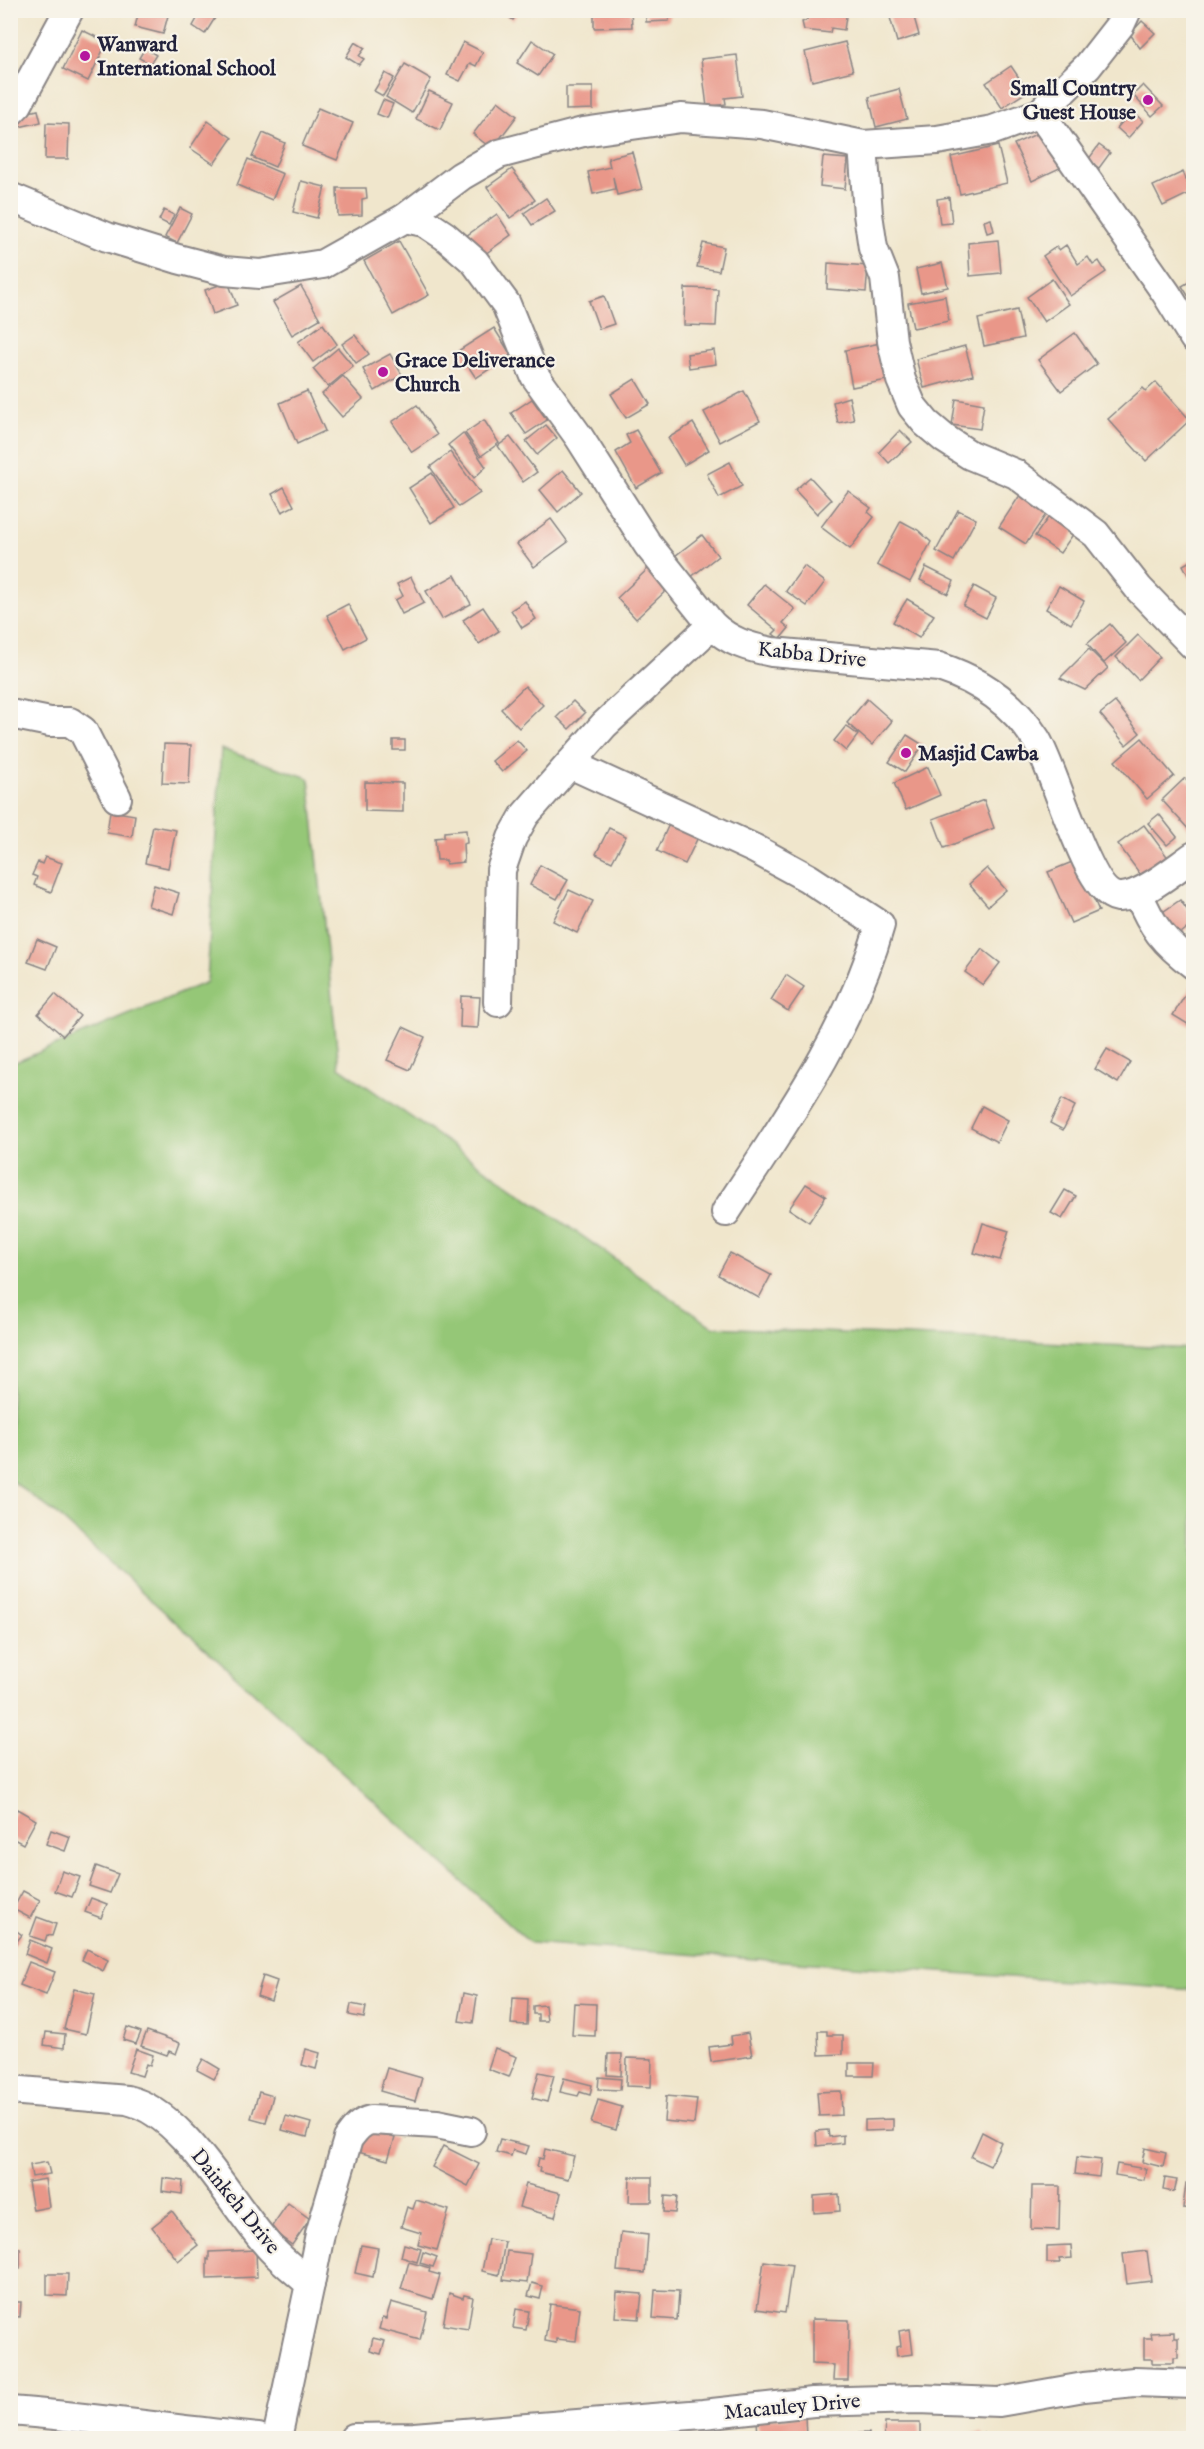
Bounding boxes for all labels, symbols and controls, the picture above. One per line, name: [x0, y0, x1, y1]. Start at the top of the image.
place label: Wanward International School: [96, 32, 277, 83]
marker: Wanward International School: [78, 49, 92, 63]
place label: Small Country Guest House: [1010, 76, 1137, 127]
marker: Small Country Guest House: [1141, 93, 1155, 107]
place label: Grace Deliverance Church: [395, 348, 555, 399]
marker: Grace Deliverance Church: [376, 365, 390, 379]
street label: Kabba Drive: [756, 636, 868, 675]
place label: Masjid Cawba: [918, 741, 1039, 768]
marker: Masjid Cawba: [899, 746, 913, 760]
street label: Dainkeh Drive: [184, 2144, 286, 2261]
street label: Macauley Drive: [723, 2388, 862, 2427]

